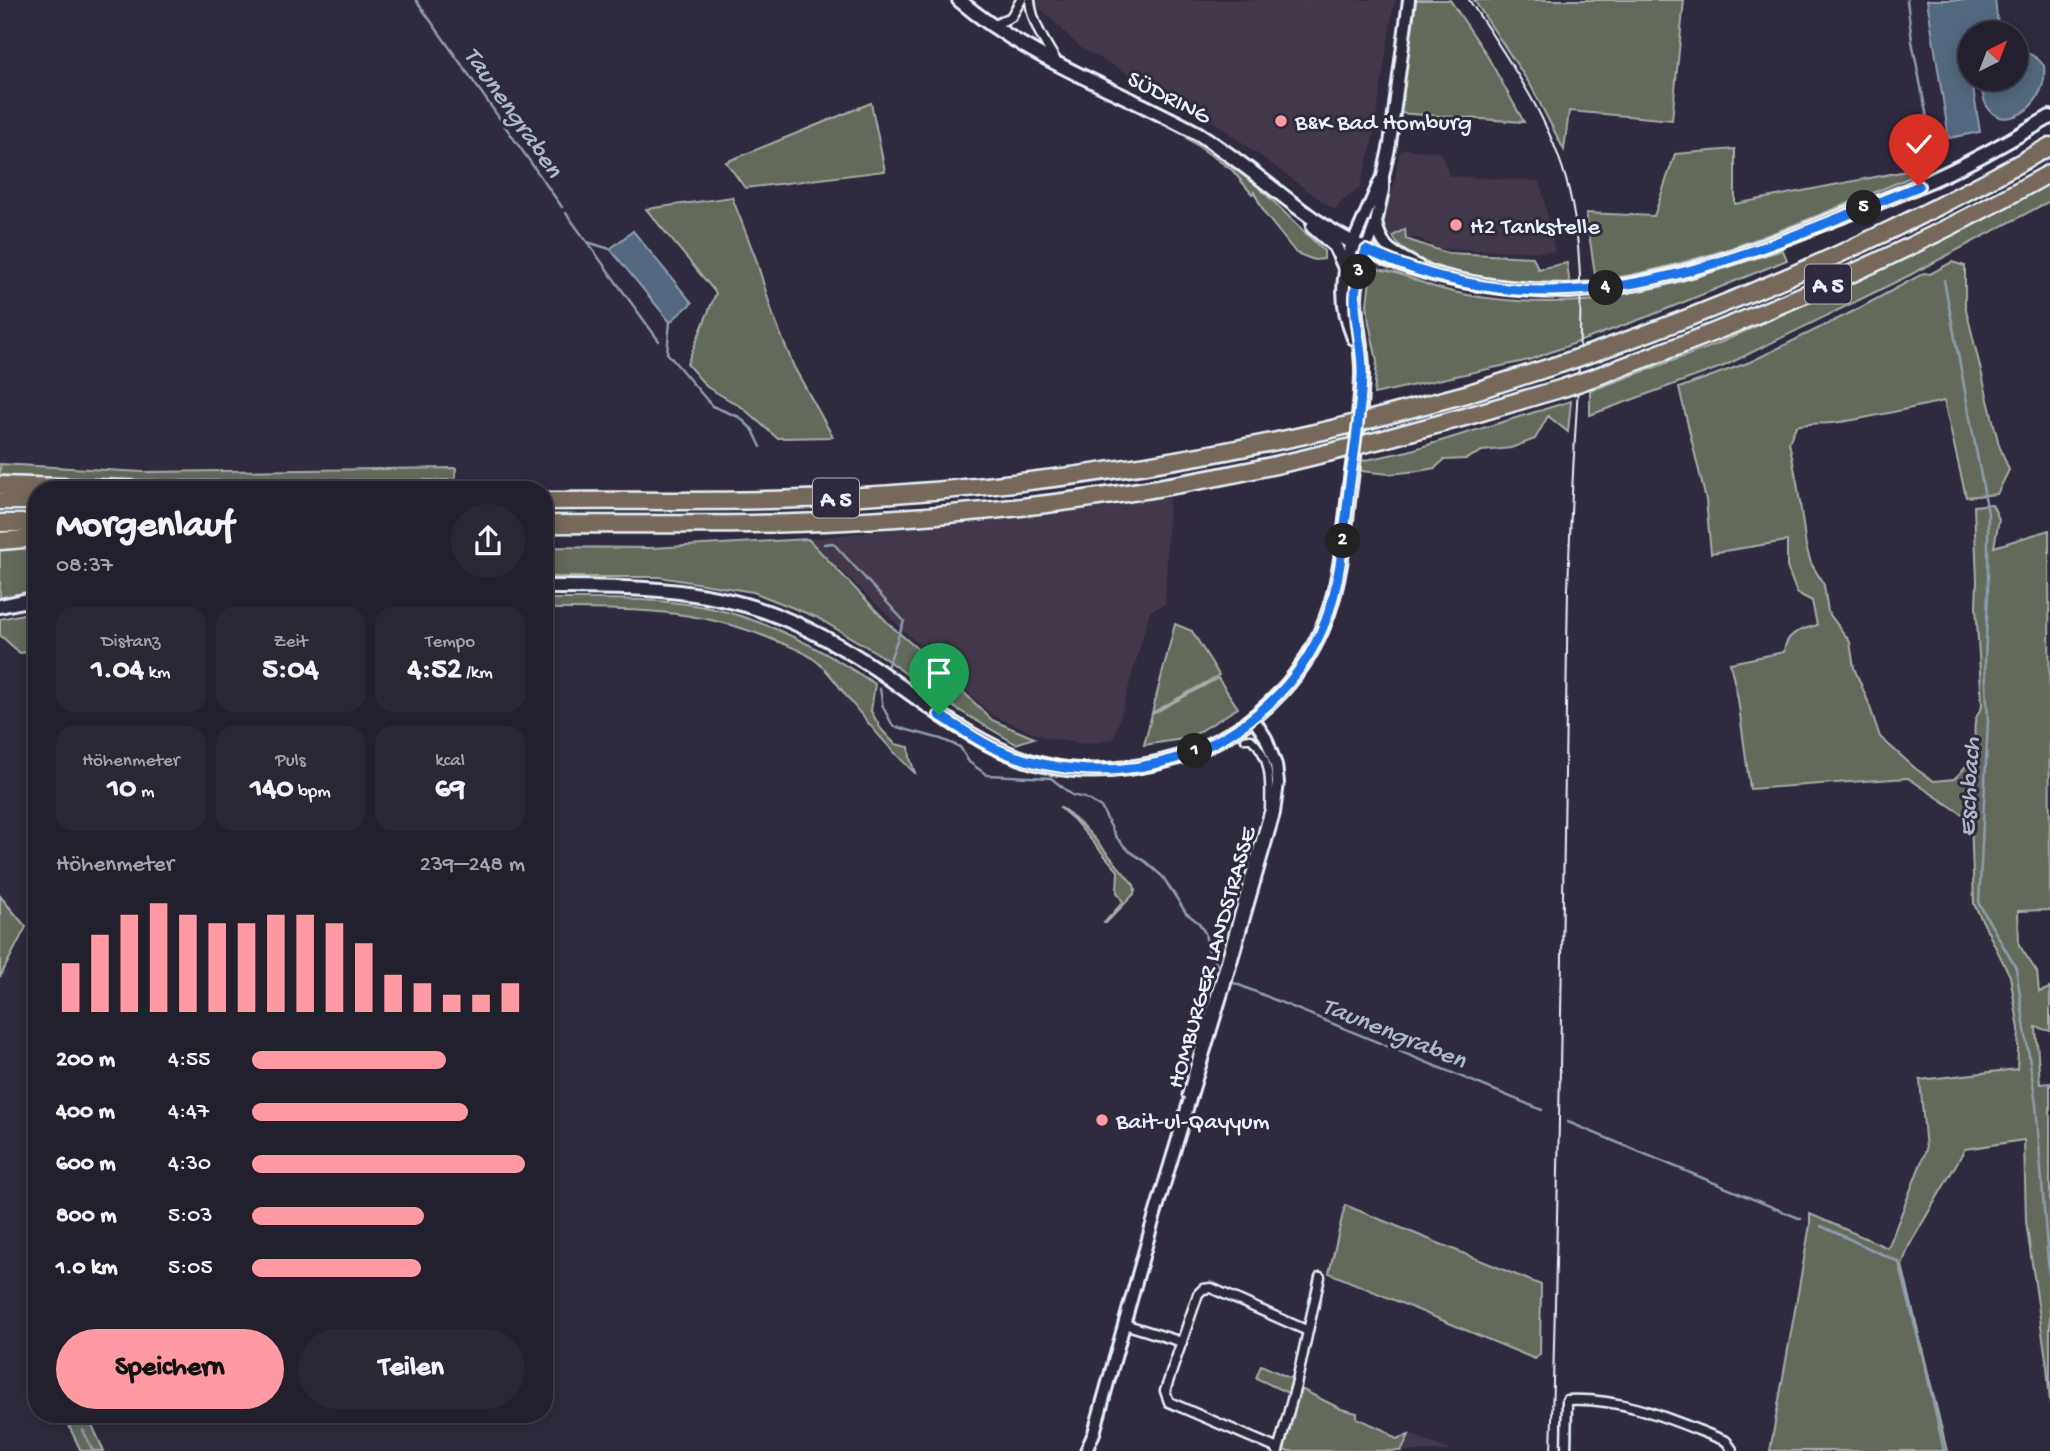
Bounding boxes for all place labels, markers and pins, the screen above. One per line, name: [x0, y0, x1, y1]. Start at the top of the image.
place label: B&K Bad Homburg: [1294, 110, 1472, 139]
marker: B&K Bad Homburg: [1273, 113, 1289, 129]
pin: [1889, 114, 1949, 186]
pin: 5: [1846, 190, 1882, 226]
place label: H2 Tankstelle: [1470, 214, 1600, 243]
marker: H2 Tankstelle: [1448, 217, 1464, 233]
pin: 3: [1342, 254, 1376, 290]
pin: 4: [1588, 270, 1624, 306]
pin: 2: [1326, 524, 1360, 558]
pin: [909, 643, 969, 715]
pin: 1: [1178, 734, 1212, 768]
place label: Bait-ul-Qayyum: [1115, 1109, 1270, 1138]
marker: Bait-ul-Qayyum: [1094, 1112, 1110, 1128]

